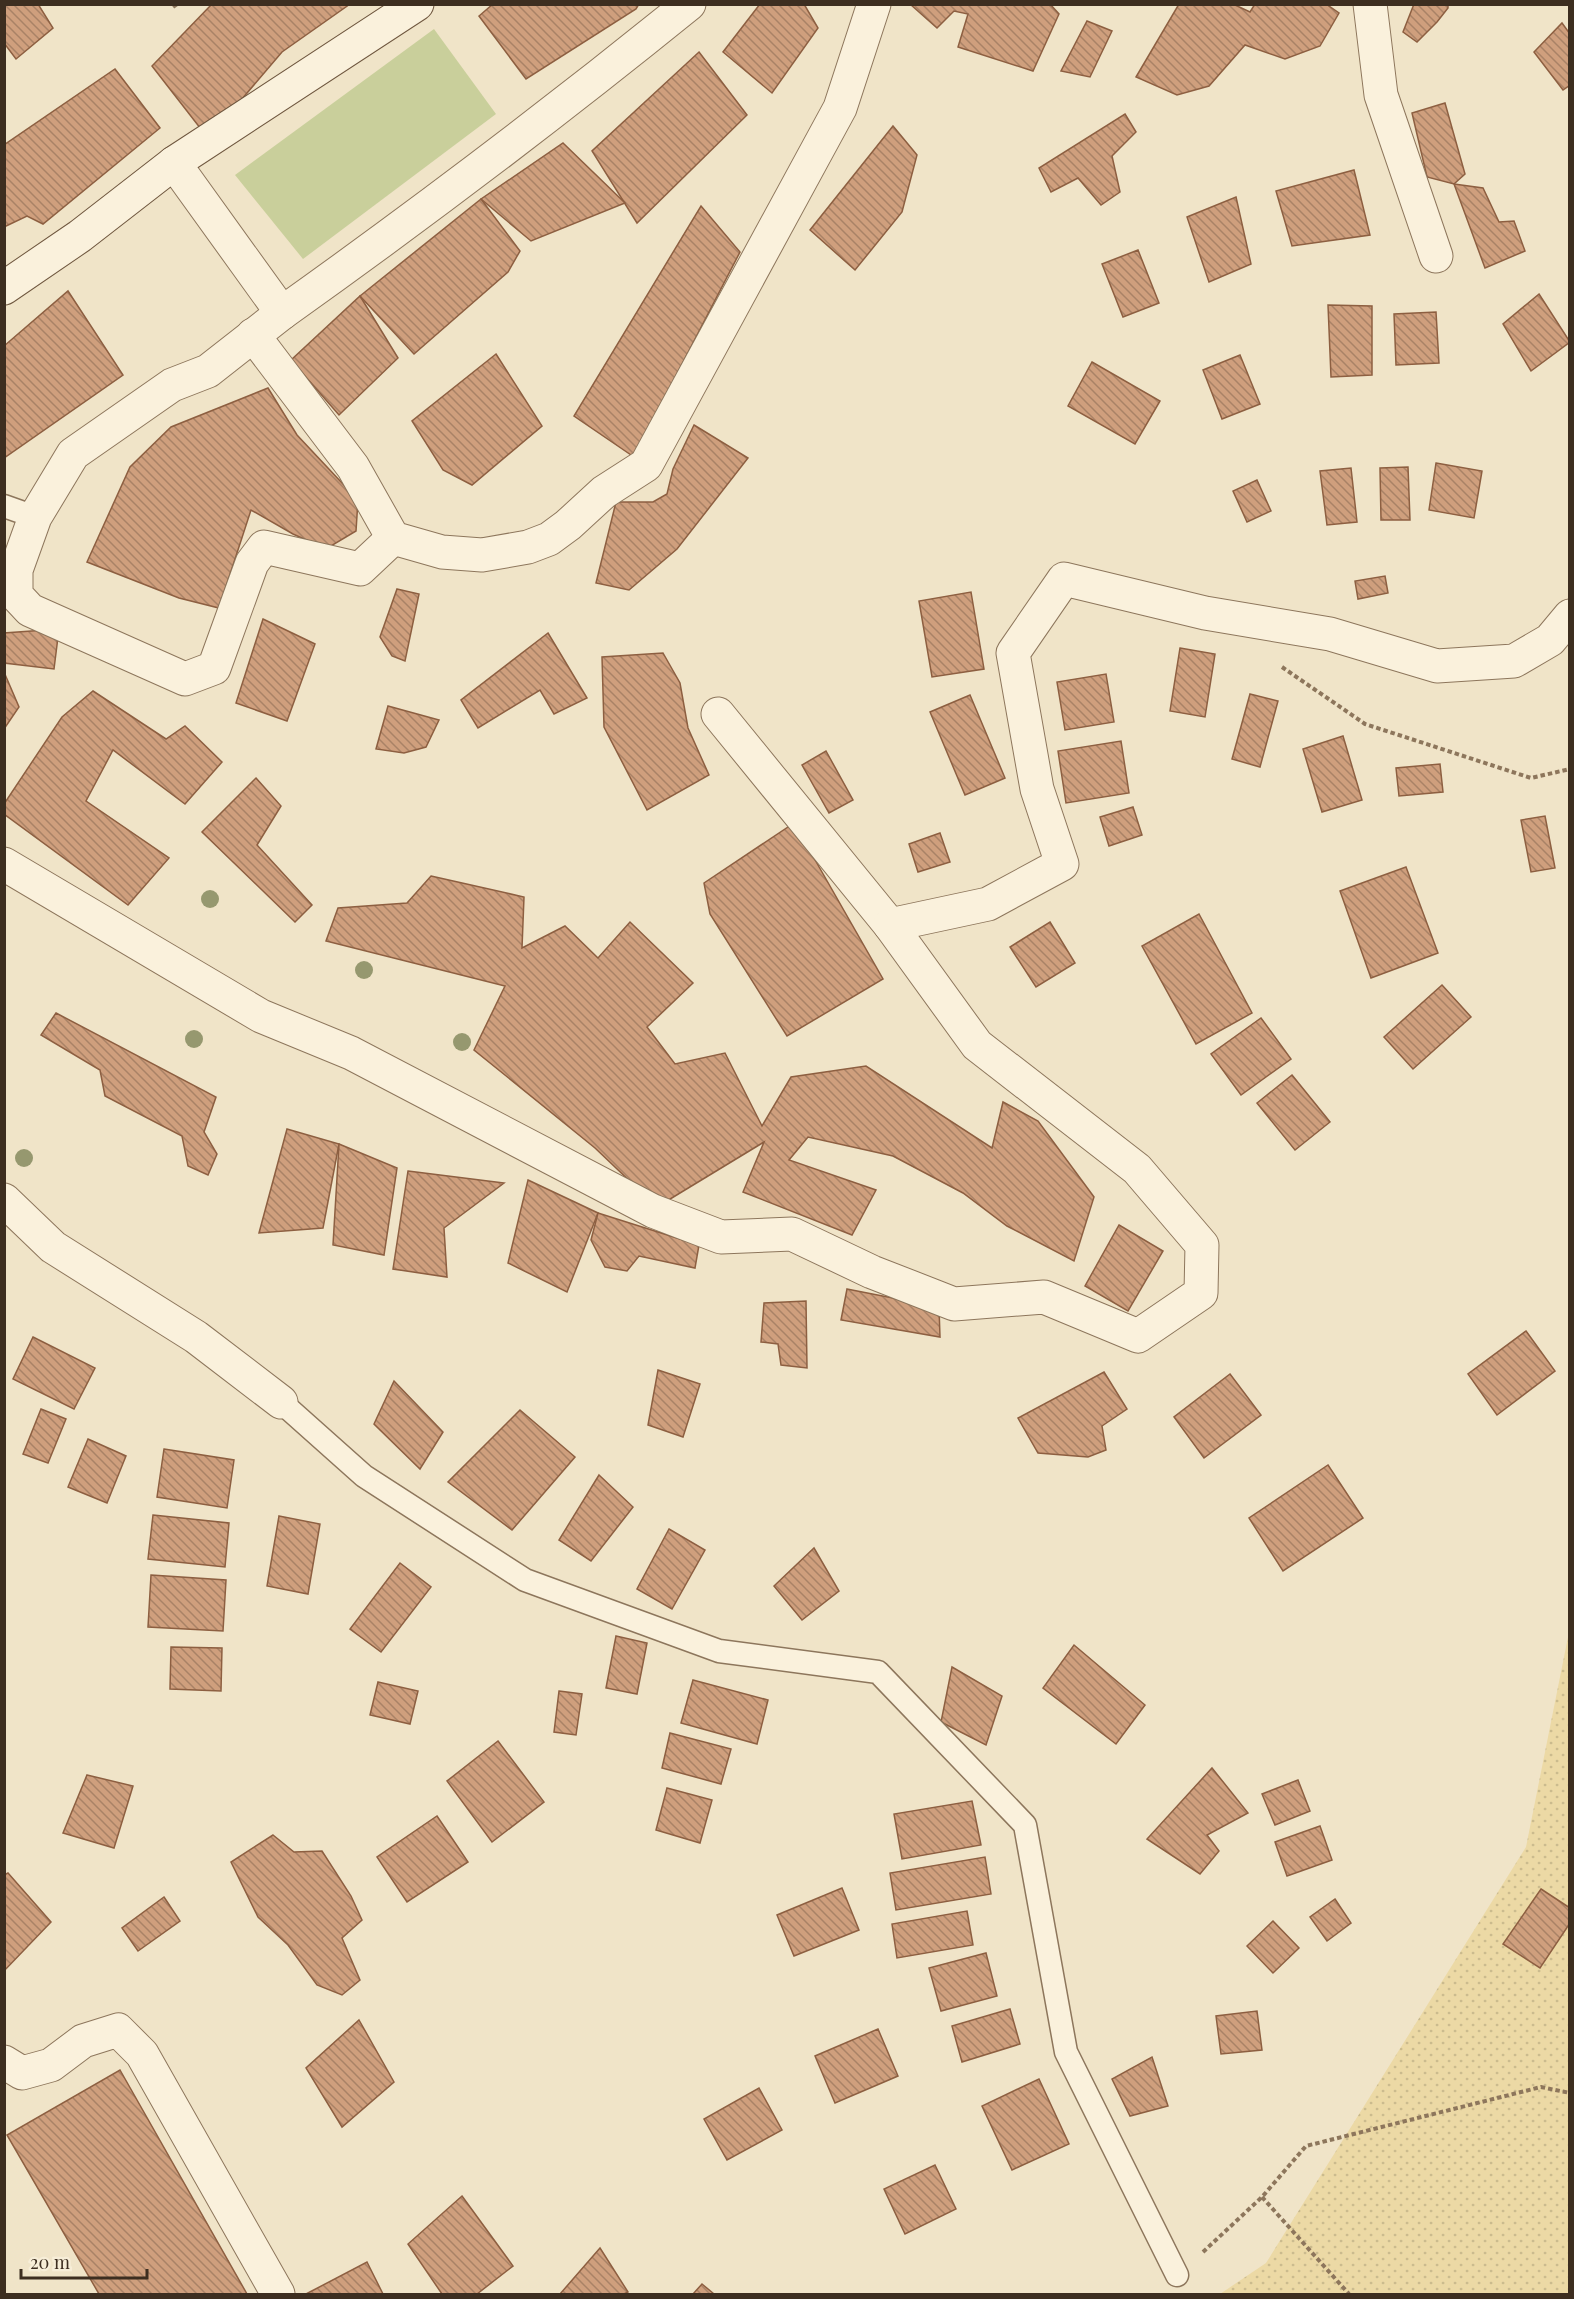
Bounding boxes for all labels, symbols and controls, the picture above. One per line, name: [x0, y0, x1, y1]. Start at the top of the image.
scale bar: [21, 2242, 147, 2280]
text: 20 m: [30, 2250, 70, 2274]

